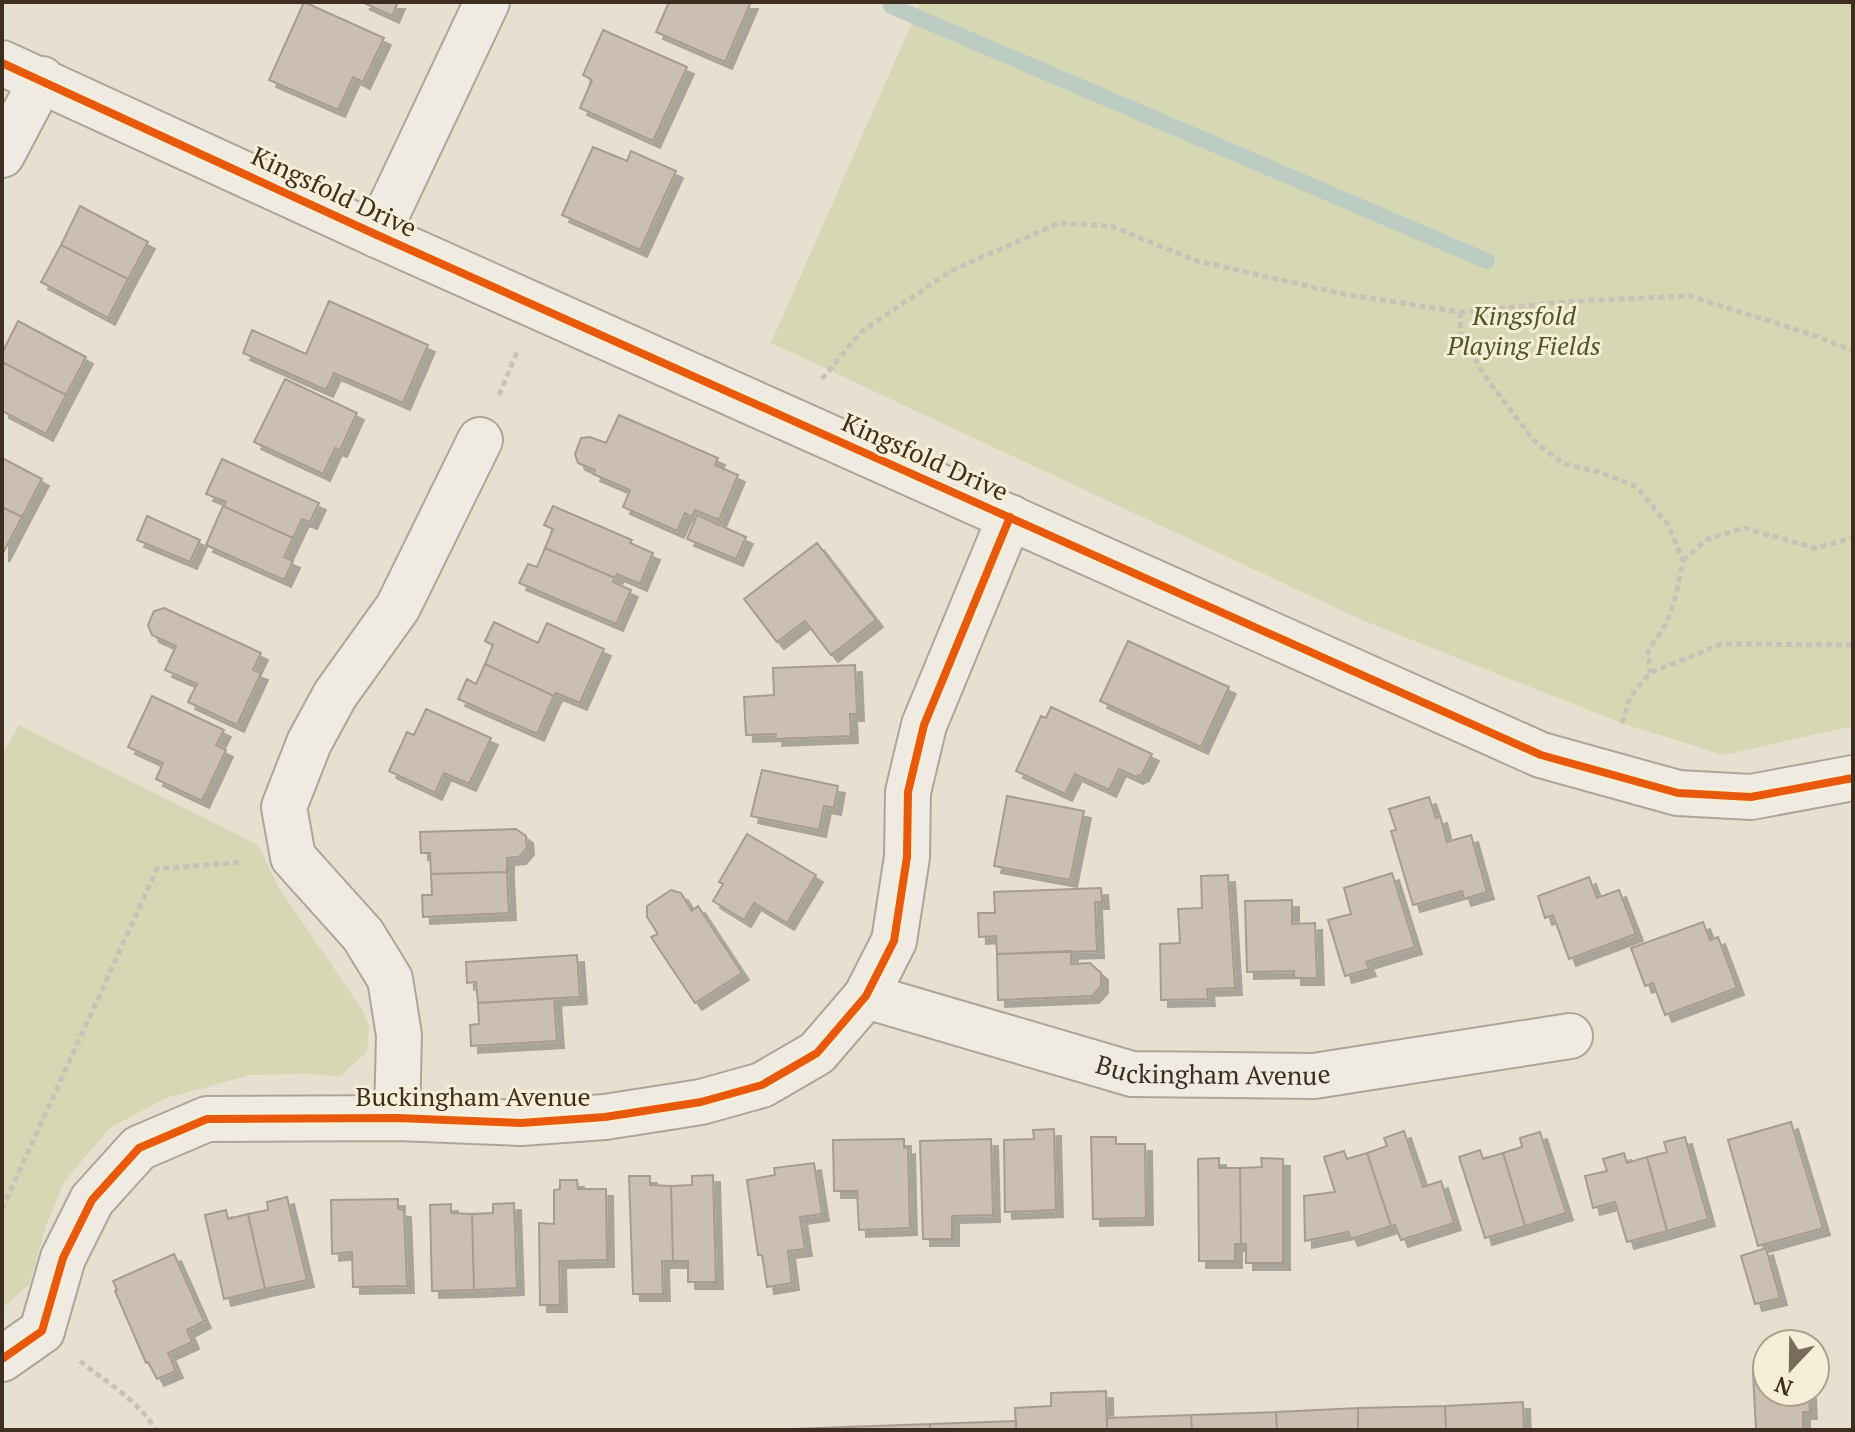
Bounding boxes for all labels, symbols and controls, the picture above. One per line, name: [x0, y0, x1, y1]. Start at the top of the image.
street label: Kingsfold Drive: [246, 138, 422, 244]
park label: Kingsfold Playing Fields: [1446, 298, 1601, 362]
street label: Kingsfold Drive: [837, 404, 1014, 508]
street label: Buckingham Avenue: [1092, 1046, 1333, 1092]
street label: Buckingham Avenue: [355, 1079, 591, 1113]
north arrow: [1751, 1328, 1831, 1408]
text: N: [1770, 1370, 1796, 1404]

